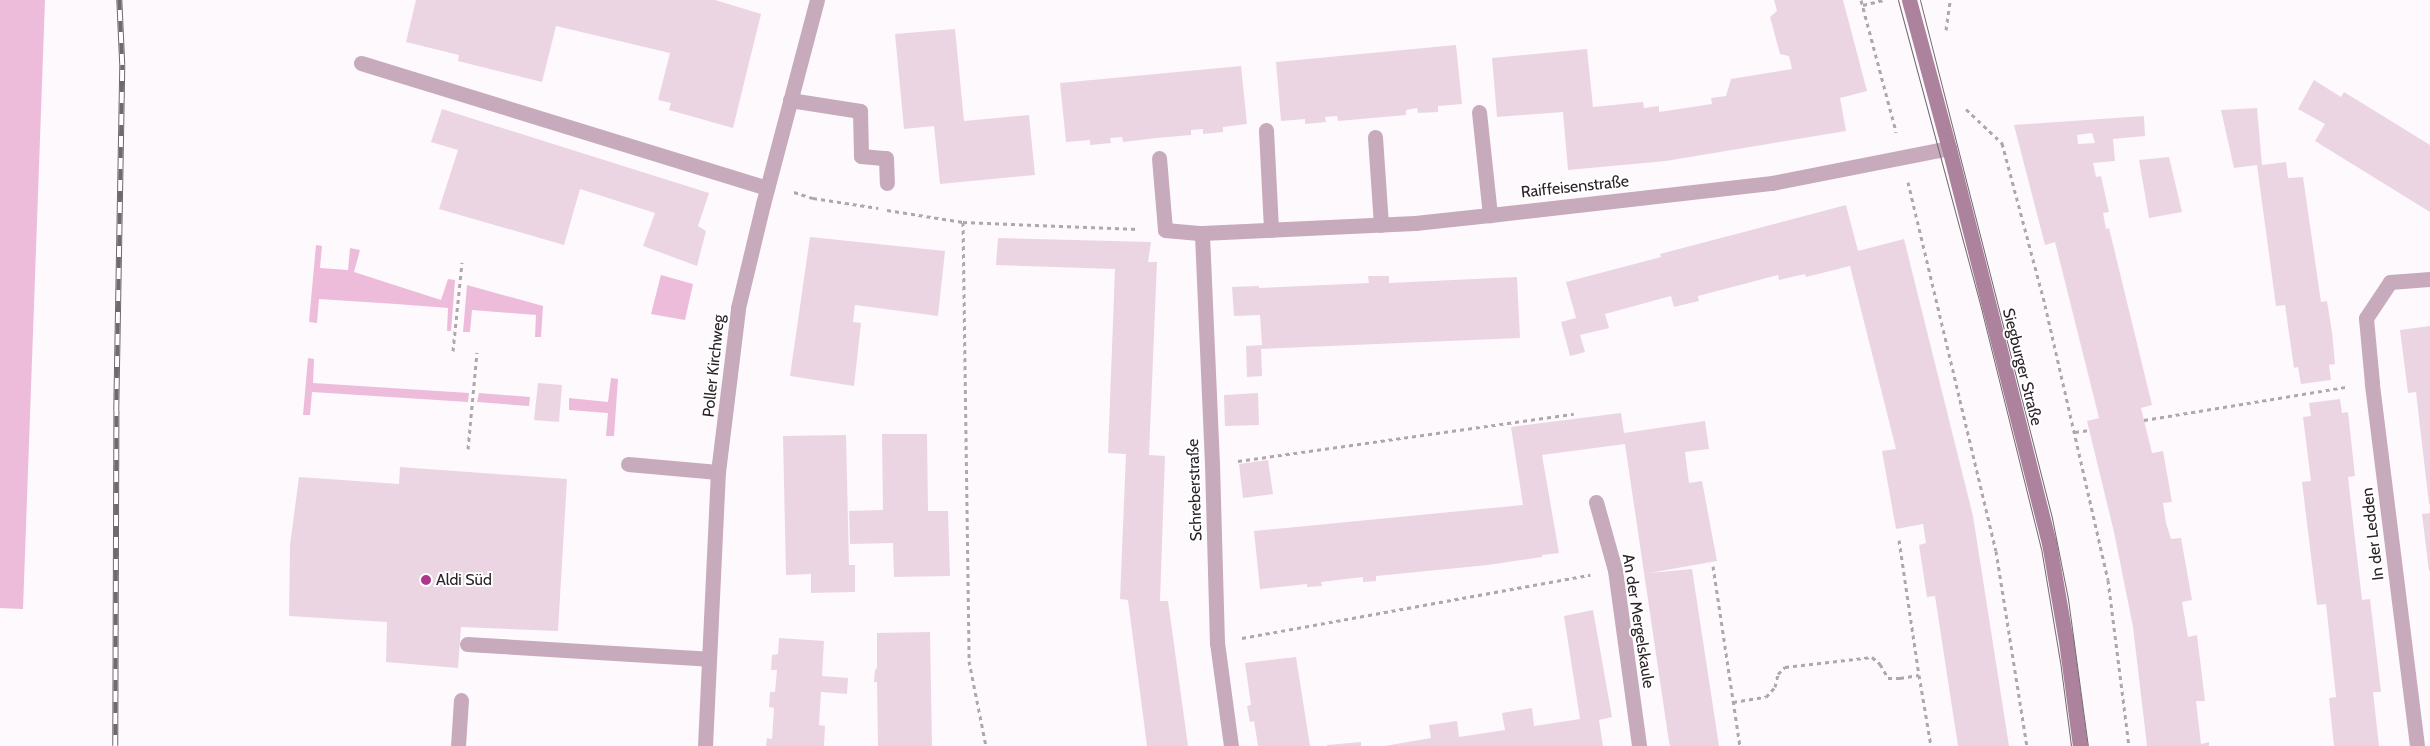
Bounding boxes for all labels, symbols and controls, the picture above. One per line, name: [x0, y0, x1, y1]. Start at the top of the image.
street label: Raiffeisenstraße: [1520, 172, 1630, 202]
street label: Siegburger Straße: [1998, 306, 2046, 428]
street label: Poller Kirchweg: [699, 314, 729, 418]
street label: Schreberstraße: [1184, 438, 1206, 542]
street label: In der Ledden: [2358, 487, 2388, 581]
street label: An der Mergelskaule: [1618, 552, 1658, 690]
place label: Aldi Süd: [436, 570, 492, 590]
marker: Aldi Süd: [420, 574, 432, 586]

